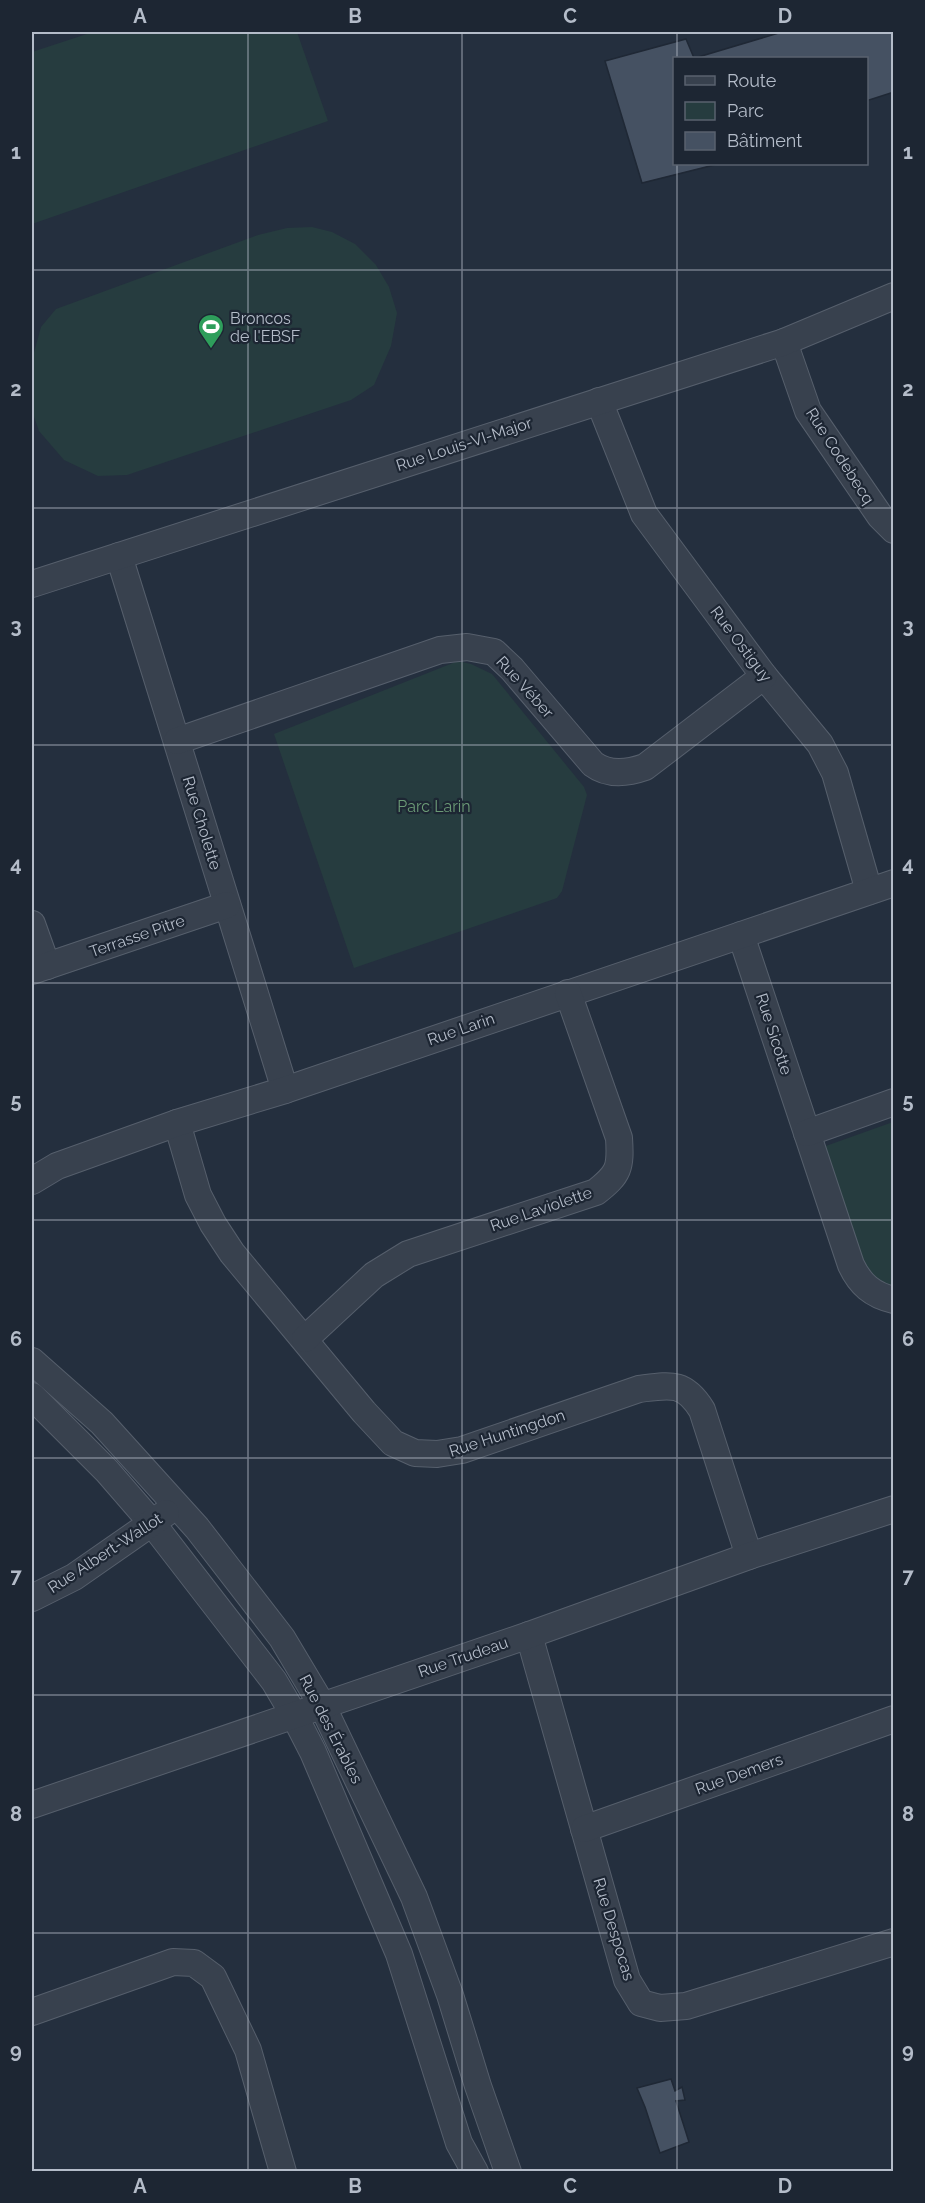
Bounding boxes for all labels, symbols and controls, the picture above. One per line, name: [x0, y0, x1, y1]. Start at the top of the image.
text: A: [133, 4, 147, 28]
text: B: [348, 4, 362, 28]
text: C: [563, 4, 577, 28]
text: D: [778, 4, 792, 28]
legend: [673, 57, 868, 165]
text: Route: [727, 70, 777, 91]
text: Parc: [727, 100, 764, 121]
text: Bâtiment: [727, 130, 802, 151]
text: 1: [11, 140, 21, 164]
text: 1: [903, 140, 913, 164]
place label: Broncos de l'EBSF: [230, 309, 300, 346]
sports icon: Broncos de l'EBSF: [196, 312, 226, 350]
text: 2: [10, 377, 22, 401]
text: 2: [902, 377, 914, 401]
street label: Rue Codebecq: [802, 404, 878, 508]
street label: Rue Louis-VI-Major: [394, 413, 535, 475]
street label: Rue Ostiguy: [706, 602, 776, 686]
text: 3: [10, 614, 22, 638]
text: 3: [902, 614, 914, 638]
street label: Rue Véber: [492, 652, 558, 722]
street label: Rue Cholette: [179, 774, 225, 872]
park label: Parc Larin: [397, 797, 471, 816]
text: 4: [10, 852, 22, 876]
text: 4: [902, 852, 914, 876]
street label: Terrasse Pitre: [87, 911, 187, 961]
street label: Rue Sicotte: [752, 991, 796, 1077]
street label: Rue Larin: [425, 1009, 497, 1049]
text: 5: [10, 1089, 22, 1113]
text: 5: [902, 1089, 914, 1113]
street label: Rue Laviolette: [488, 1183, 594, 1235]
text: 6: [10, 1327, 22, 1351]
text: 6: [902, 1327, 914, 1351]
street label: Rue Huntingdon: [447, 1405, 567, 1461]
street label: Rue Albert-Wallot: [44, 1509, 166, 1597]
text: 7: [10, 1564, 22, 1588]
text: 7: [902, 1564, 914, 1588]
street label: Rue Trudeau: [416, 1633, 510, 1681]
street label: Rue des Érables: [295, 1671, 368, 1787]
street label: Rue Demers: [693, 1749, 786, 1799]
text: 8: [10, 1802, 22, 1826]
text: 8: [902, 1802, 914, 1826]
street label: Rue Despocas: [589, 1875, 639, 1983]
text: 9: [10, 2039, 22, 2063]
text: 9: [902, 2039, 914, 2063]
text: A: [133, 2174, 147, 2198]
text: B: [348, 2174, 362, 2198]
text: C: [563, 2174, 577, 2198]
text: D: [778, 2174, 792, 2198]

